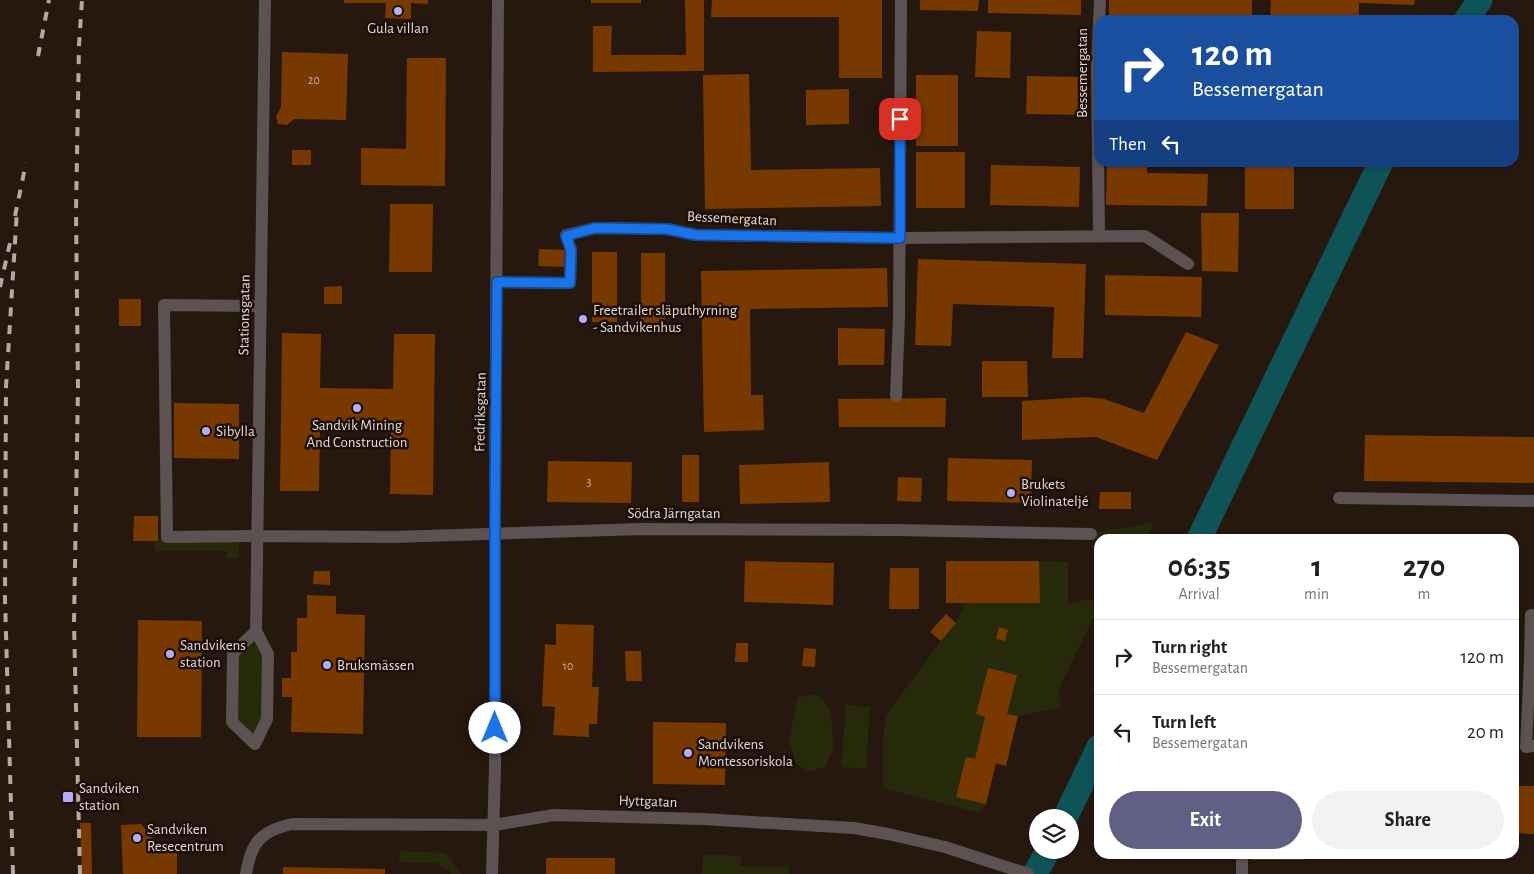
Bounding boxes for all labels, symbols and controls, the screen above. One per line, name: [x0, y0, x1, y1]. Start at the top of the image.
marker: Gula villan: [392, 5, 404, 17]
place label: Gula villan: [367, 21, 429, 36]
street label: Bessemergatan: [1075, 28, 1090, 118]
icon: right: [1109, 35, 1174, 100]
text: 120 m: [1192, 37, 1273, 72]
house number: 20: [308, 74, 320, 86]
text: Bessemergatan: [1192, 78, 1324, 100]
pin: [879, 98, 921, 140]
icon: arrive: [886, 105, 914, 133]
icon: left: [1157, 130, 1185, 158]
text: Then: [1109, 135, 1147, 154]
street label: Bessemergatan: [687, 209, 777, 228]
street label: Stationsgatan: [236, 274, 253, 356]
place label: Freetrailer släputhyrning - Sandvikenhus: [593, 303, 738, 335]
marker: Freetrailer släputhyrning - Sandvikenhus: [577, 313, 589, 325]
street label: Fredriksgatan: [472, 372, 489, 452]
marker: Sandvik Mining And Construction: [351, 402, 363, 414]
place label: Sandvik Mining And Construction: [307, 418, 407, 450]
place label: Sibylla: [216, 424, 255, 439]
marker: Sibylla: [200, 425, 212, 437]
house number: 3: [587, 476, 592, 488]
place label: Brukets Violinateljé: [1021, 477, 1089, 509]
marker: Brukets Violinateljé: [1005, 487, 1017, 499]
street label: Södra Järngatan: [627, 506, 721, 521]
text: 06:35: [1168, 552, 1231, 582]
text: 1: [1311, 552, 1322, 582]
text: 270: [1403, 552, 1445, 582]
text: Arrival: [1178, 586, 1220, 602]
text: min: [1304, 586, 1329, 602]
text: m: [1418, 586, 1430, 602]
place label: Sandvikens station: [180, 638, 246, 670]
text: Turn right: [1152, 638, 1227, 657]
icon: right: [1109, 643, 1137, 671]
marker: Sandvikens station: [164, 648, 176, 660]
text: 120 m: [1460, 648, 1504, 667]
place label: Bruksmässen: [337, 658, 414, 673]
marker: Bruksmässen: [321, 659, 333, 671]
house number: 10: [563, 660, 573, 672]
text: Bessemergatan: [1152, 660, 1248, 676]
position arrow: [468, 701, 520, 753]
text: Turn left: [1152, 713, 1216, 732]
icon: left: [1109, 718, 1137, 746]
text: 20 m: [1467, 723, 1504, 742]
text: Bessemergatan: [1152, 735, 1248, 751]
place label: Sandvikens Montessoriskola: [698, 737, 793, 769]
marker: Sandvikens Montessoriskola: [682, 747, 694, 759]
place label: Sandviken station: [79, 781, 139, 813]
marker: Sandviken station: [61, 790, 75, 804]
button: Exit: [1109, 791, 1302, 849]
button: Share: [1312, 791, 1504, 849]
street label: Hyttgatan: [618, 793, 678, 810]
map controls: [1029, 809, 1079, 859]
button: layers: [1029, 809, 1079, 859]
place label: Sandviken Resecentrum: [147, 822, 224, 854]
marker: Sandviken Resecentrum: [131, 832, 143, 844]

